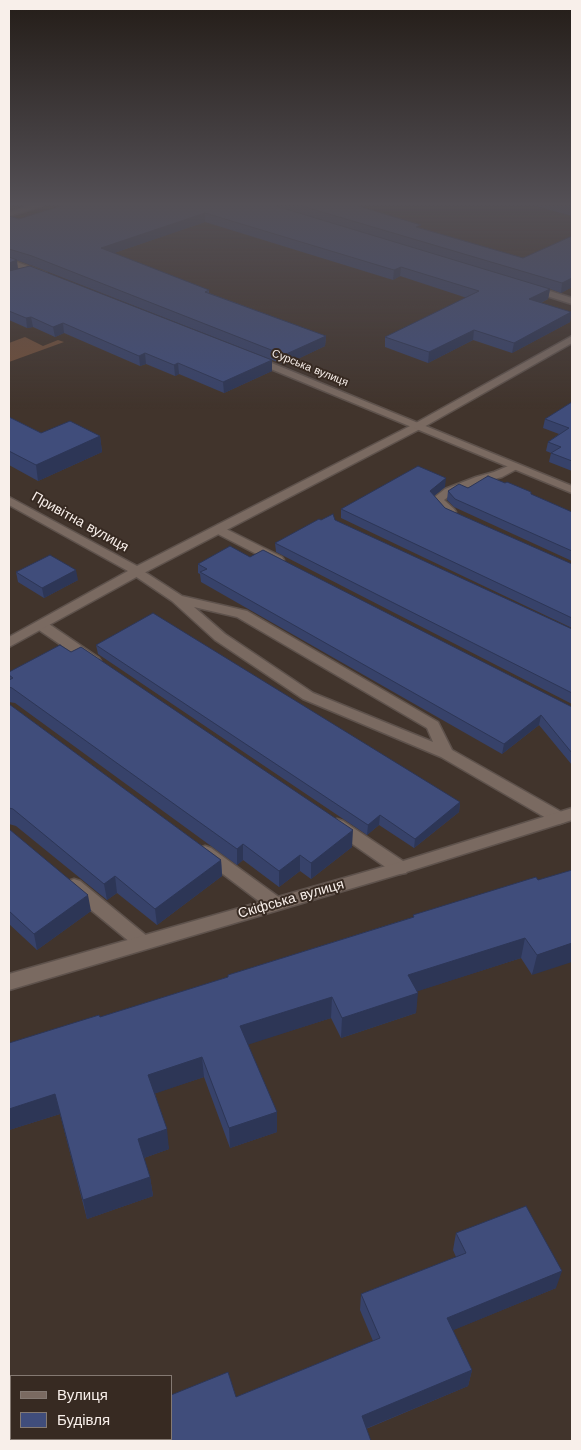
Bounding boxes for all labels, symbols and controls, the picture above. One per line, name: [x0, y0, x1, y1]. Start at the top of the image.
street label: Сурська вулиця: [270, 347, 350, 389]
street label: Привітна вулиця: [29, 488, 131, 556]
street label: Скіфська вулиця: [236, 876, 346, 922]
legend: [10, 1375, 172, 1440]
text: Вулиця: [57, 1386, 108, 1404]
text: Будівля: [57, 1411, 110, 1429]

